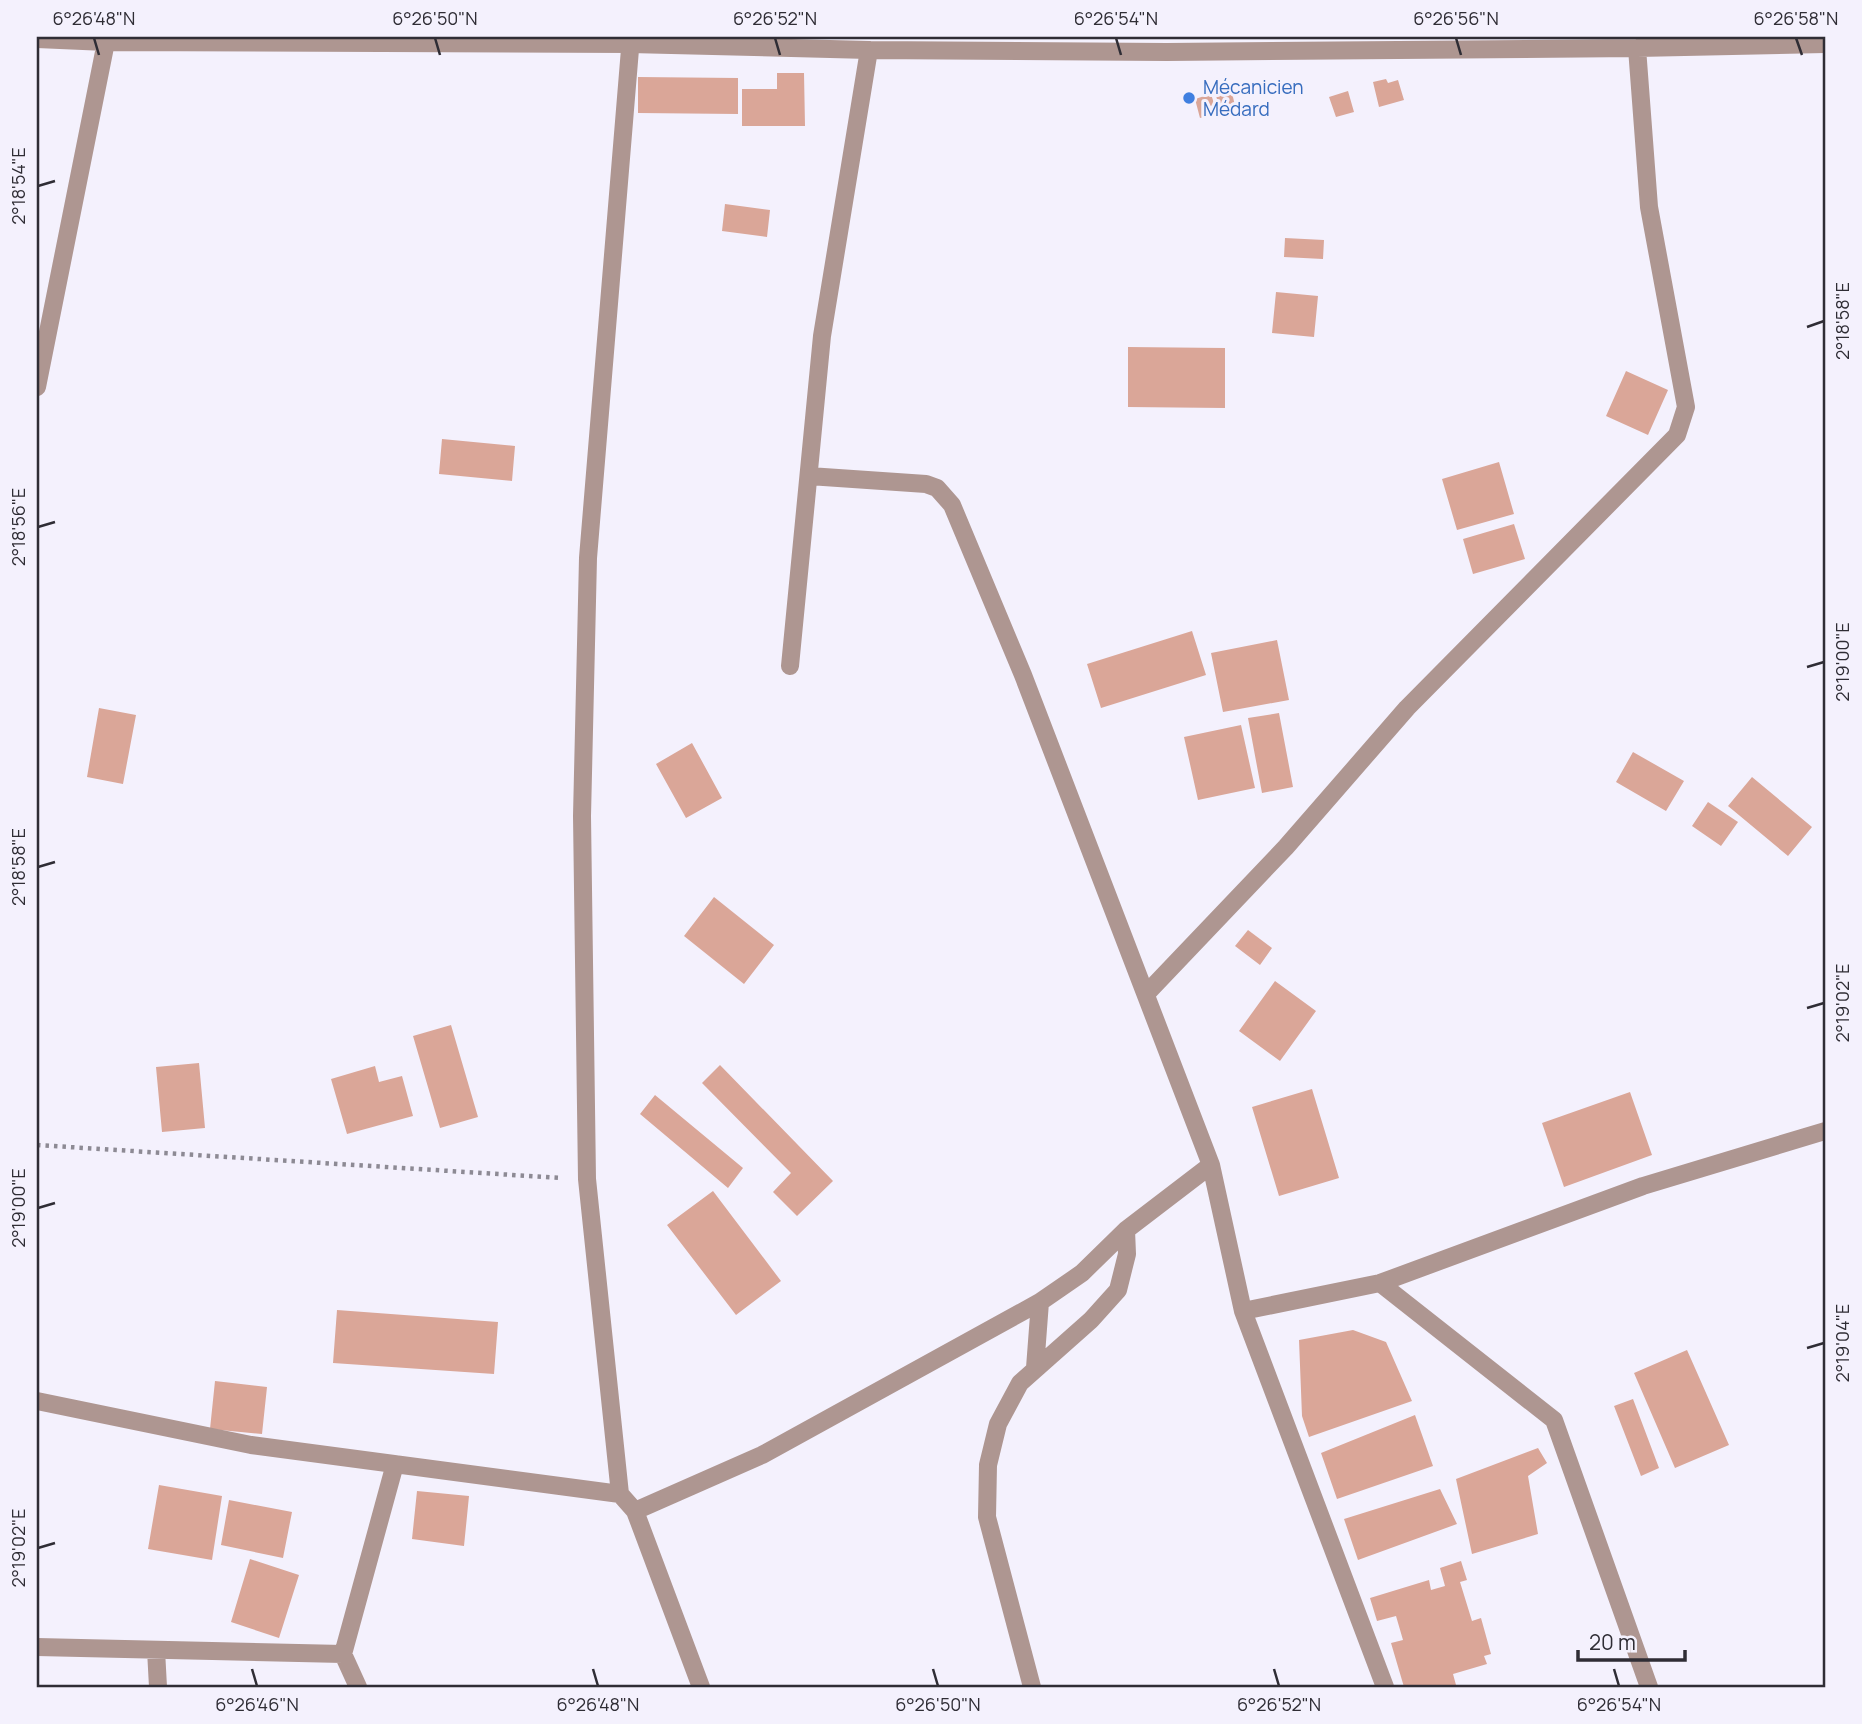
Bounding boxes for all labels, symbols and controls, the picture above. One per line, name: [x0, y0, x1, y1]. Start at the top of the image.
text: 6°26'48"N: [53, 6, 135, 30]
text: 6°26'50"N: [392, 6, 478, 30]
text: 6°26'52"N: [733, 6, 817, 30]
text: 6°26'54"N: [1074, 6, 1158, 30]
text: 6°26'56"N: [1413, 6, 1499, 30]
text: 6°26'58"N: [1754, 6, 1838, 30]
place label: Mécanicien Médard: [1203, 74, 1304, 122]
marker: Mécanicien Médard: [1181, 90, 1197, 106]
text: 2°18'54"E: [6, 147, 30, 225]
text: 2°18'58"E: [1830, 282, 1854, 360]
text: 2°18'56"E: [6, 488, 30, 566]
text: 2°19'00"E: [1830, 622, 1854, 702]
text: 2°18'58"E: [6, 828, 30, 906]
text: 2°19'02"E: [1830, 964, 1854, 1042]
text: 2°19'00"E: [6, 1168, 30, 1248]
text: 2°19'04"E: [1830, 1304, 1854, 1382]
text: 2°19'02"E: [6, 1509, 30, 1587]
scale bar: [1578, 1619, 1685, 1663]
text: 20 m: [1589, 1628, 1636, 1656]
text: 6°26'46"N: [215, 1692, 299, 1716]
text: 6°26'48"N: [557, 1692, 639, 1716]
text: 6°26'50"N: [895, 1692, 981, 1716]
text: 6°26'52"N: [1237, 1692, 1321, 1716]
text: 6°26'54"N: [1577, 1692, 1661, 1716]

